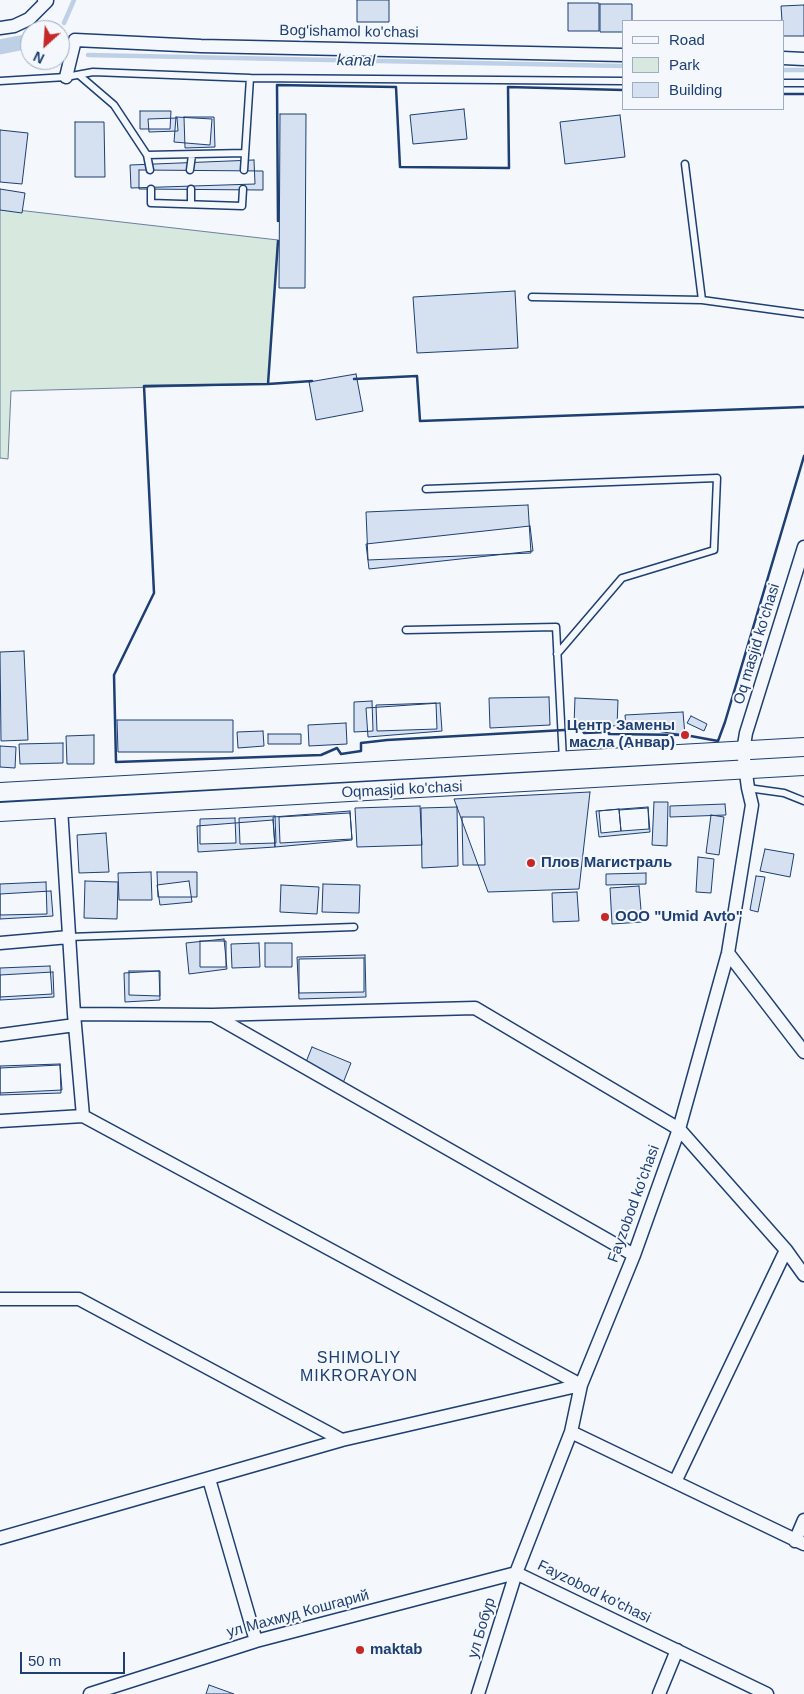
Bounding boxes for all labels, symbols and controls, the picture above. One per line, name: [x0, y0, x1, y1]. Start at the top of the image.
north arrow: [20, 20, 70, 70]
legend: [622, 20, 784, 110]
street label: Bog'ishamol ko'chasi: [279, 22, 419, 42]
text: Road: [669, 31, 705, 48]
text: N: [31, 48, 47, 67]
water label: kanal: [337, 51, 375, 71]
text: Park: [669, 56, 700, 73]
text: Building: [669, 81, 722, 98]
street label: Oq masjid ko'chasi: [730, 581, 784, 707]
place label: Центр Замены масла (Анвар): [567, 717, 675, 752]
marker: Центр Замены масла (Анвар): [679, 729, 691, 741]
street label: Oqmasjid ko'chasi: [341, 778, 463, 802]
place label: Плов Магистраль: [541, 854, 672, 872]
marker: Плов Магистраль: [525, 857, 537, 869]
place label: ООО "Umid Avto": [615, 908, 743, 926]
marker: ООО "Umid Avto": [599, 911, 611, 923]
street label: Fayzobod ko'chasi: [604, 1143, 664, 1265]
district label: SHIMOLIY MIKRORAYON: [299, 1349, 419, 1387]
street label: Fayzobod ko'chasi: [534, 1557, 654, 1627]
street label: ул Махмуд Кошгарий: [225, 1586, 371, 1642]
street label: ул Бобур: [464, 1596, 500, 1660]
place label: maktab: [370, 1641, 423, 1659]
scale bar: [22, 1642, 128, 1674]
marker: maktab: [354, 1644, 366, 1656]
text: 50 m: [28, 1652, 61, 1669]

